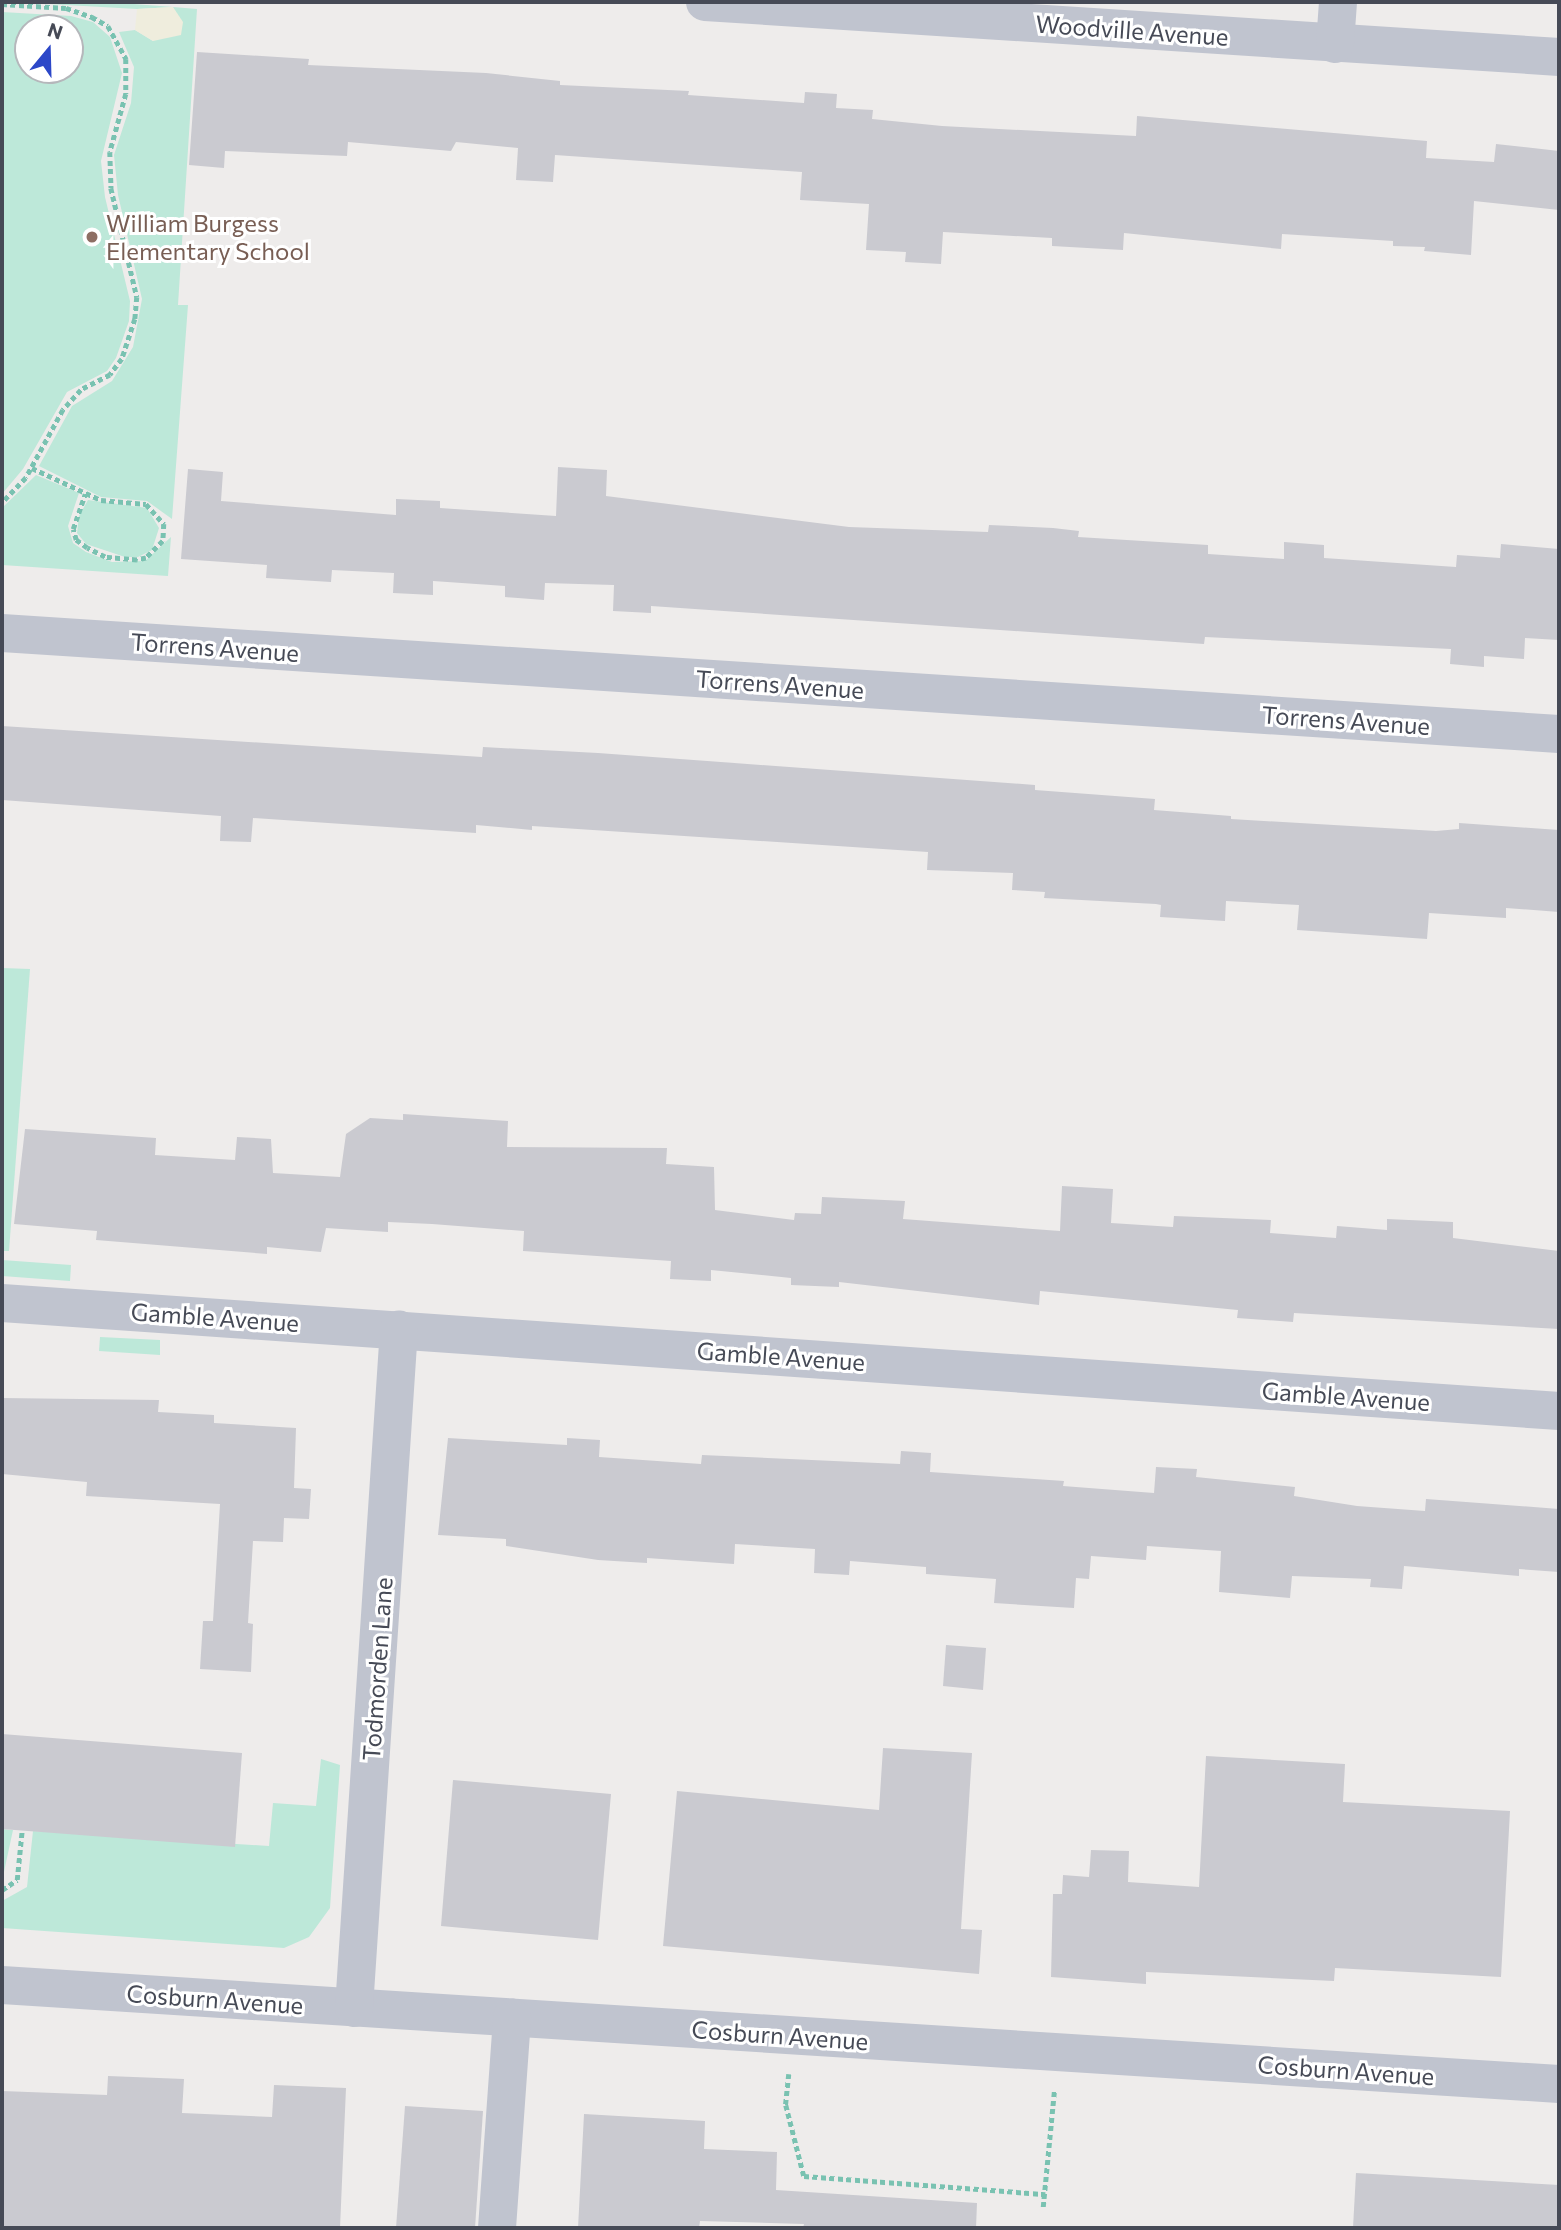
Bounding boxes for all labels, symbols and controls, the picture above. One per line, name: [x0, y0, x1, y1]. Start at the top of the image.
street label: Woodville Avenue: [1035, 9, 1229, 51]
north arrow: [14, 14, 84, 84]
text: N: [45, 17, 66, 44]
place label: William Burgess Elementary School: [106, 209, 310, 265]
marker: William Burgess Elementary School: [84, 229, 100, 245]
street label: Torrens Avenue: [130, 627, 300, 667]
street label: Torrens Avenue: [695, 664, 865, 704]
street label: Torrens Avenue: [1261, 700, 1431, 740]
street label: Gamble Avenue: [130, 1297, 300, 1337]
street label: Gamble Avenue: [696, 1336, 866, 1376]
street label: Gamble Avenue: [1261, 1376, 1431, 1416]
street label: Todmorden Lane: [356, 1576, 398, 1762]
street label: Cosburn Avenue: [126, 1978, 304, 2020]
street label: Cosburn Avenue: [691, 2014, 869, 2056]
street label: Cosburn Avenue: [1257, 2049, 1435, 2091]

